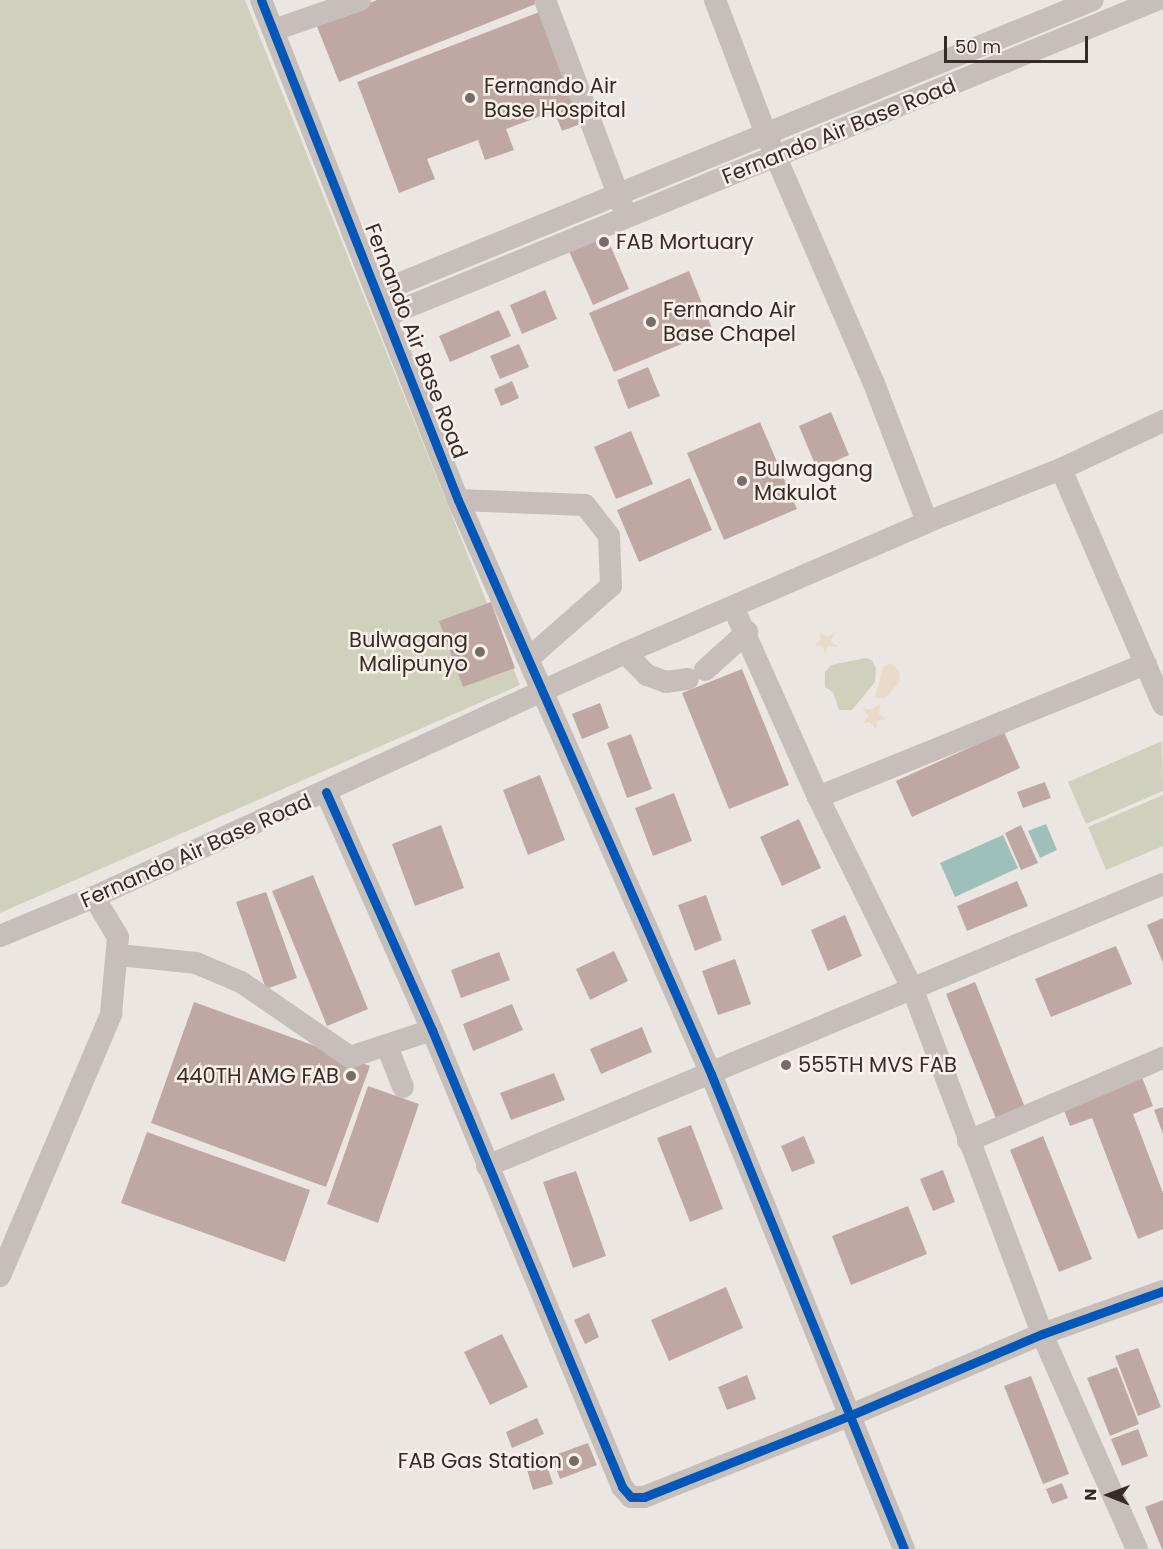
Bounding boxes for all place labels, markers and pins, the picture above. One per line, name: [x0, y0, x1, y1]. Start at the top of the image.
place label: Fernando Air Base Hospital: [484, 73, 626, 123]
marker: Fernando Air Base Hospital: [461, 89, 479, 107]
place label: FAB Mortuary: [616, 229, 754, 255]
marker: FAB Mortuary: [597, 235, 611, 249]
place label: Fernando Air Base Chapel: [663, 297, 796, 347]
marker: Fernando Air Base Chapel: [644, 315, 658, 329]
place label: Bulwagang Makulot: [754, 456, 873, 506]
marker: Bulwagang Makulot: [735, 474, 749, 488]
place label: Bulwagang Malipunyo: [349, 627, 468, 677]
marker: Bulwagang Malipunyo: [473, 645, 487, 659]
place label: 555TH MVS FAB: [798, 1052, 957, 1078]
marker: 555TH MVS FAB: [779, 1058, 793, 1072]
place label: 440TH AMG FAB: [176, 1063, 339, 1089]
marker: 440TH AMG FAB: [344, 1069, 358, 1083]
place label: FAB Gas Station: [398, 1448, 562, 1474]
marker: FAB Gas Station: [567, 1454, 581, 1468]

